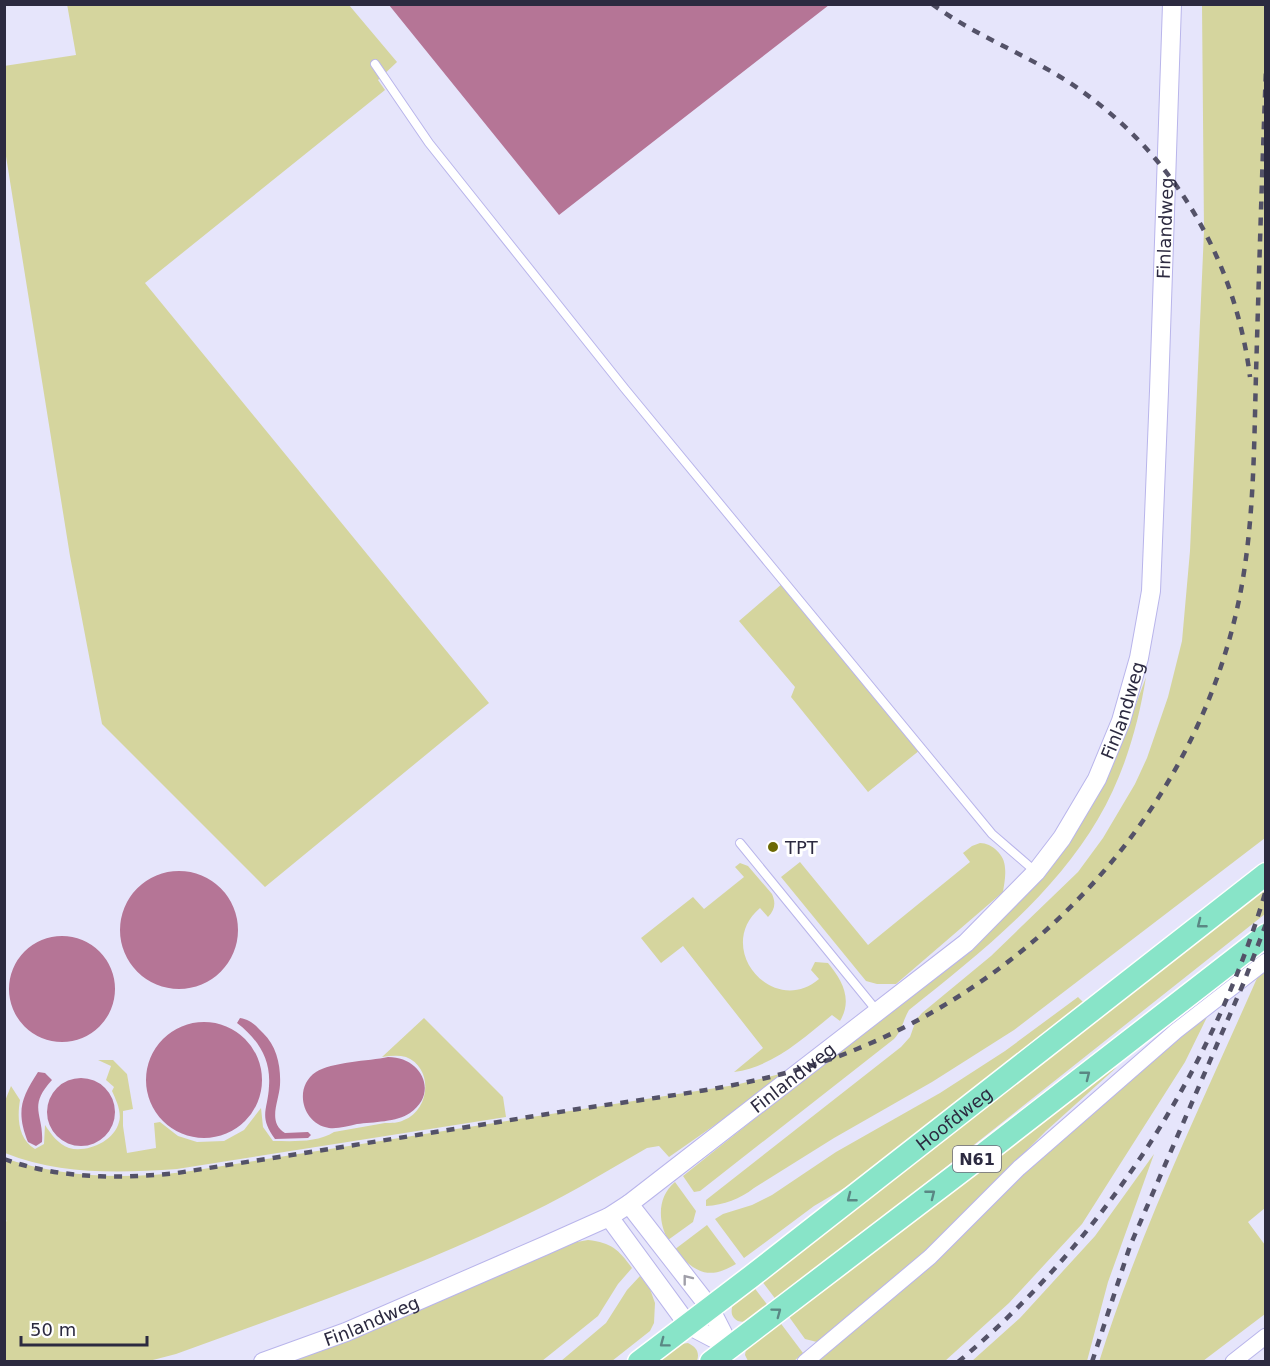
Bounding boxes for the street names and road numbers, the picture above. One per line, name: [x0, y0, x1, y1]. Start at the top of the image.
street label: Finlandweg: [1152, 177, 1177, 279]
street label: Finlandweg: [1096, 659, 1148, 762]
street label: Finlandweg: [746, 1038, 839, 1117]
street label: Hoofdweg: [911, 1082, 996, 1154]
road number: N61: [953, 1146, 1001, 1172]
street label: Finlandweg: [321, 1291, 422, 1350]

